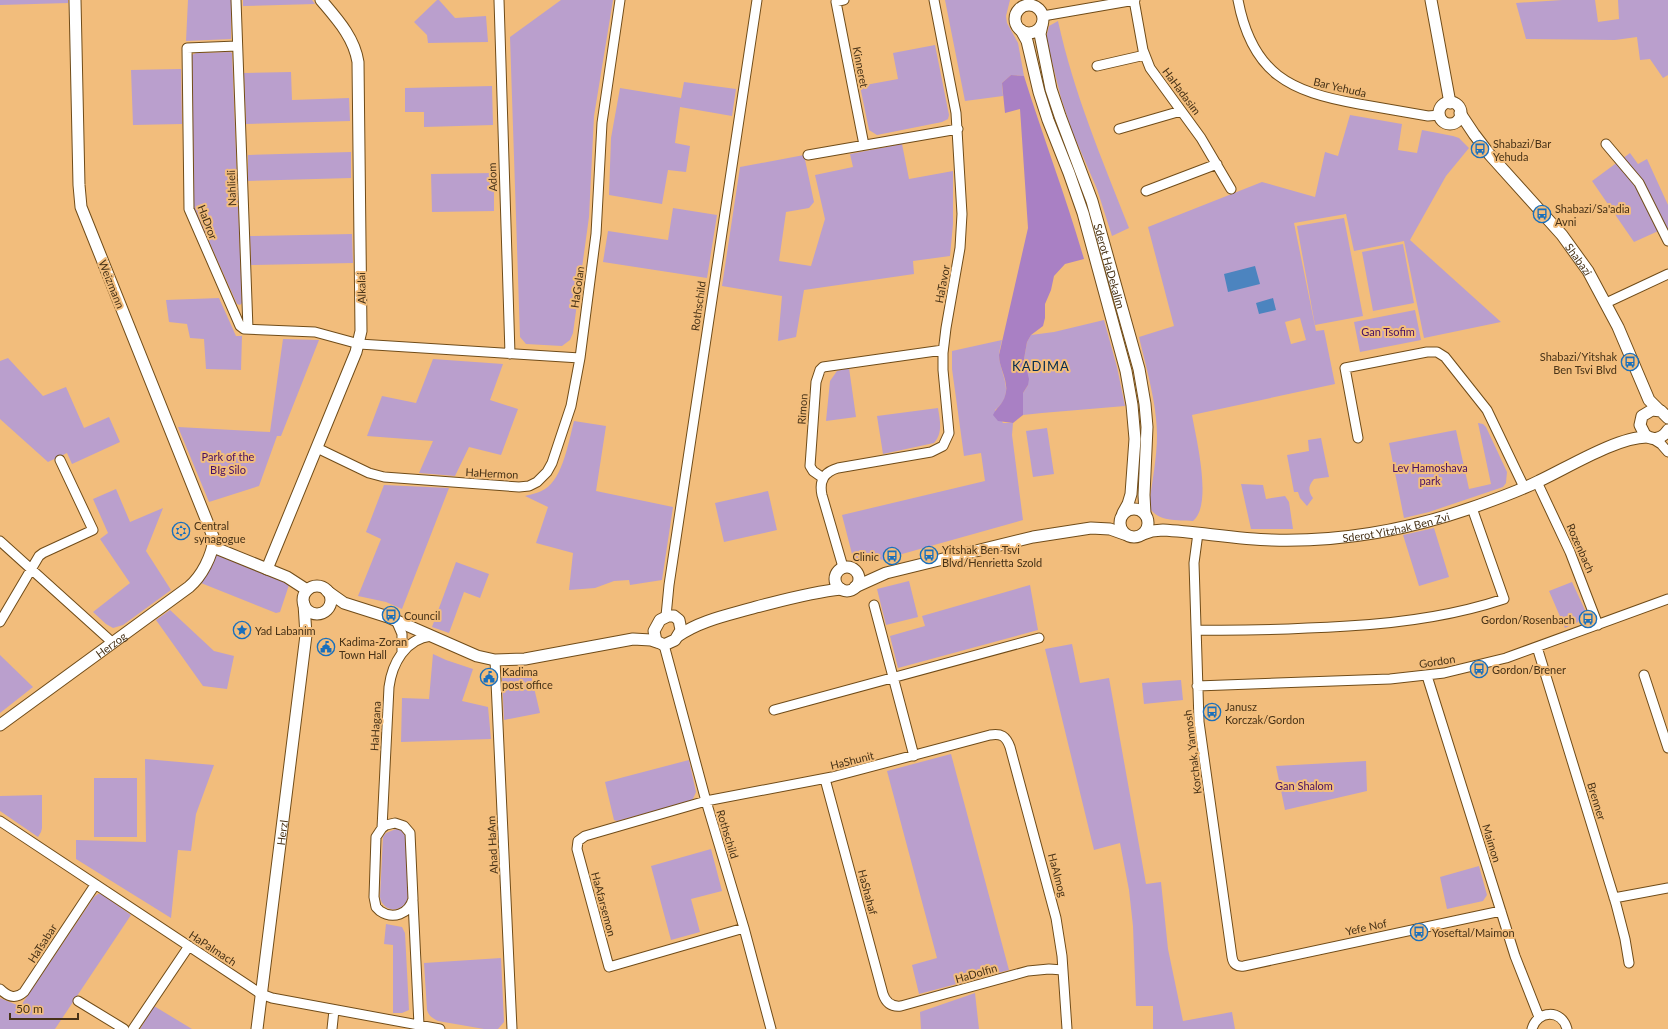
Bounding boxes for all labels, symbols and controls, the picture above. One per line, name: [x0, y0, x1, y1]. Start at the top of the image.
street label: Kinneret: [851, 45, 871, 89]
street label: HaHadasim: [1160, 65, 1204, 117]
street label: Bar Yehuda: [1312, 75, 1368, 99]
place label: Shabazi/Bar Yehuda: [1493, 137, 1551, 163]
bus stop icon: Shabazi/Bar Yehuda: [1470, 139, 1490, 159]
street label: Adom: [485, 162, 499, 192]
street label: Nahlieli: [224, 169, 238, 206]
place label: Shabazi/Sa'adia Avni: [1555, 202, 1630, 228]
street label: HaDror: [196, 203, 220, 241]
bus stop icon: Shabazi/Sa'adia Avni: [1532, 204, 1552, 224]
street label: Sderot HaDekalim: [1092, 222, 1128, 310]
street label: Shabazi: [1563, 240, 1596, 278]
street label: Weizmann: [96, 258, 128, 310]
street label: HaTavor: [932, 264, 952, 304]
street label: HaGolan: [568, 265, 586, 309]
street label: Alkalai: [354, 272, 368, 304]
street label: Rothschild: [688, 280, 708, 332]
park label: Gan Tsofim: [1361, 325, 1415, 338]
place label: Shabazi/Yitshak Ben Tsvi Blvd: [1540, 350, 1617, 376]
bus stop icon: Shabazi/Yitshak Ben Tsvi Blvd: [1620, 352, 1640, 372]
district label: KADIMA: [1012, 358, 1070, 374]
street label: Rimon: [794, 393, 810, 425]
park label: Park of the BIg Silo: [202, 450, 255, 476]
park label: Lev Hamoshava park: [1392, 461, 1468, 487]
street label: HaHermon: [465, 465, 519, 481]
street label: Sderot Yitzhak Ben Zvi: [1342, 509, 1451, 544]
place label: Central synagogue: [194, 519, 246, 545]
synagogue icon: Central synagogue: [171, 521, 191, 541]
street label: Rozenbach: [1564, 521, 1598, 575]
place label: Yitshak Ben Tsvi Blvd/Henrietta Szold: [942, 543, 1042, 569]
bus stop icon: Yitshak Ben Tsvi Blvd/Henrietta Szold: [919, 545, 939, 565]
bus stop icon: Clinic: [882, 546, 902, 566]
place label: Clinic: [852, 550, 879, 563]
bus stop icon: Council: [381, 605, 401, 625]
place label: Council: [404, 609, 440, 622]
bus stop icon: Gordon/Rosenbach: [1578, 609, 1598, 629]
place label: Gordon/Rosenbach: [1481, 613, 1575, 626]
place icon: Yad Labanim: [232, 620, 252, 640]
place label: Yad Labanim: [255, 624, 316, 637]
street label: Herzog: [93, 629, 129, 660]
place label: Kadima-Zoran Town Hall: [339, 635, 407, 661]
public building icon: Kadima-Zoran Town Hall: [316, 637, 336, 657]
street label: Gordon: [1418, 652, 1456, 670]
bus stop icon: Gordon/Brener: [1469, 659, 1489, 679]
place label: Gordon/Brener: [1492, 663, 1566, 676]
place label: Kadima post office: [502, 665, 553, 691]
public building icon: Kadima post office: [479, 667, 499, 687]
place label: Janusz Korczak/Gordon: [1225, 700, 1305, 726]
street label: HaHagana: [367, 701, 383, 751]
bus stop icon: Janusz Korczak/Gordon: [1202, 702, 1222, 722]
street label: Korchak, Yannosh: [1180, 709, 1204, 795]
street label: HaShunit: [829, 748, 875, 772]
park label: Gan Shalom: [1275, 779, 1333, 792]
street label: Brenner: [1585, 781, 1609, 821]
street label: Rothschild: [714, 808, 742, 860]
street label: Ahad HaAm: [484, 816, 500, 874]
street label: Herzl: [273, 819, 289, 846]
street label: Maimon: [1480, 822, 1504, 864]
street label: HaAlmog: [1046, 852, 1070, 899]
street label: HaShahaf: [856, 868, 880, 916]
street label: HaAfarsemon: [589, 870, 619, 938]
street label: Yefe Nof: [1344, 916, 1388, 938]
street label: HaTsabar: [25, 921, 59, 965]
bus stop icon: Yoseftal/Maimon: [1409, 922, 1429, 942]
place label: Yoseftal/Maimon: [1432, 926, 1515, 939]
street label: HaPalmach: [187, 928, 239, 968]
street label: HaDolfin: [953, 961, 999, 985]
scale bar: [10, 995, 78, 1021]
text: 50 m: [16, 1001, 43, 1016]

